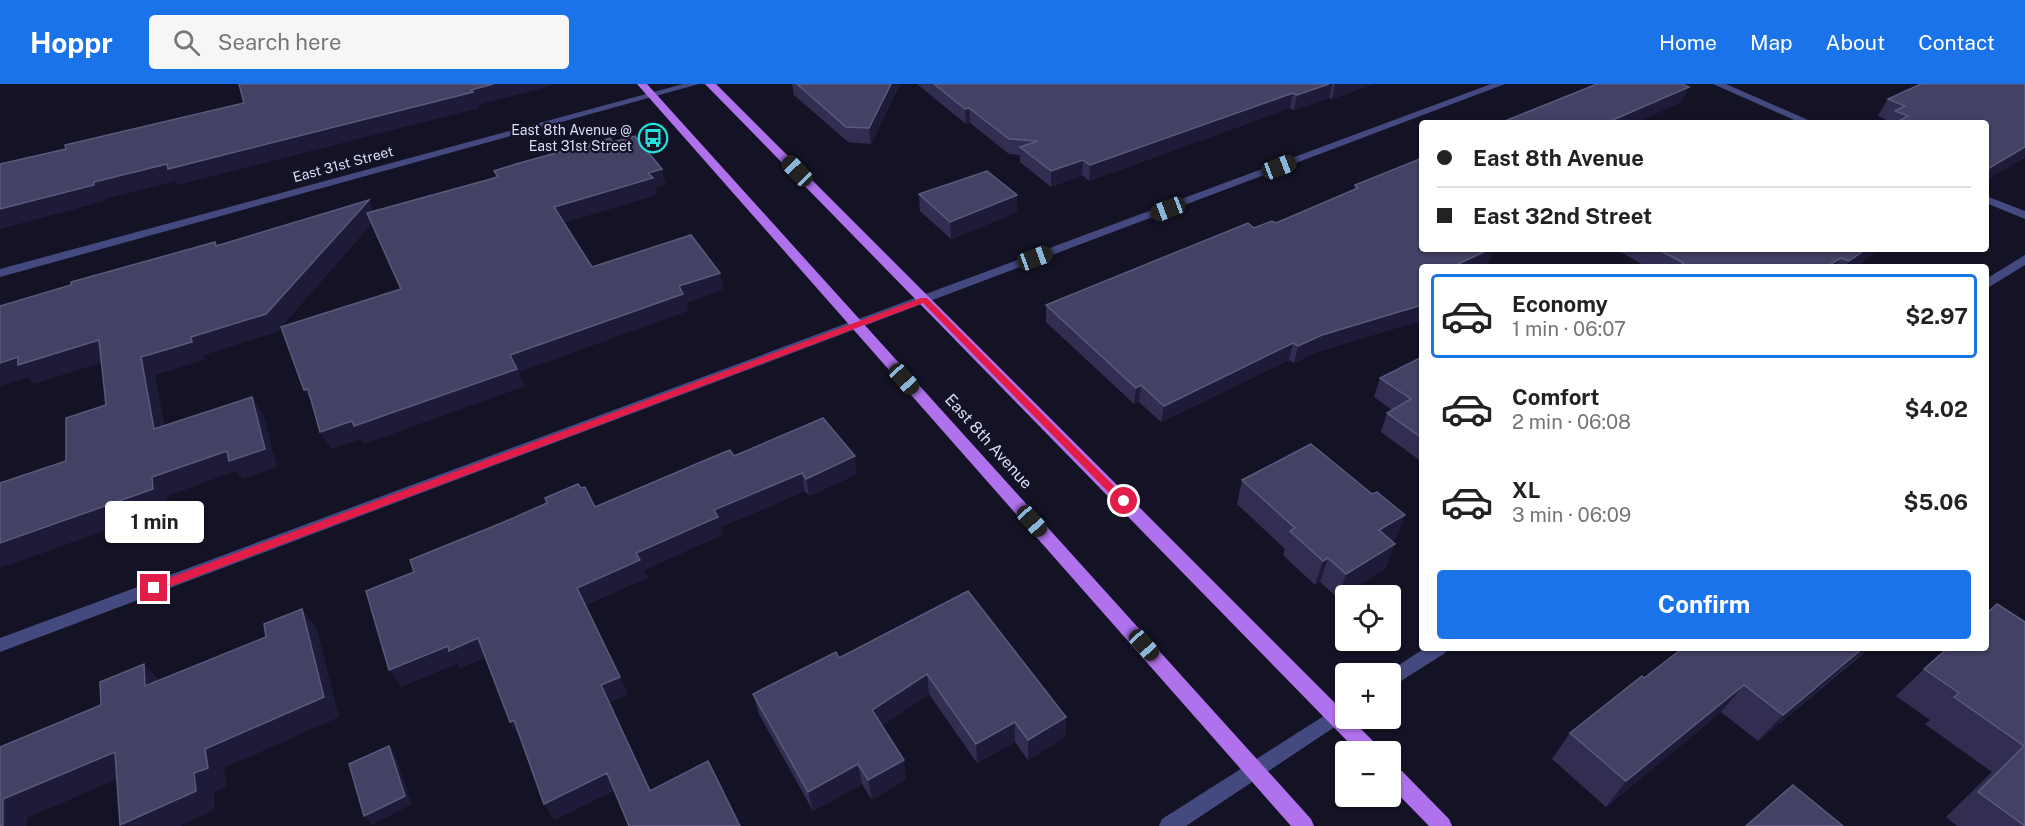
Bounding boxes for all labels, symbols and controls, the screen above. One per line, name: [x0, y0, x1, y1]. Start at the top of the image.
search box: [149, 15, 569, 69]
text: Hoppr: [30, 26, 113, 59]
icon: search: [170, 26, 203, 59]
text: Search here: [218, 29, 341, 55]
text: Home: [1659, 30, 1717, 55]
text: Map: [1750, 30, 1793, 55]
text: About: [1826, 30, 1885, 55]
text: Contact: [1918, 30, 1995, 55]
place label: East 8th Avenue @ East 31st Street: [511, 122, 632, 154]
bus stop icon: East 8th Avenue @ East 31st Street: [637, 122, 669, 154]
street label: East 31st Street: [291, 143, 395, 185]
text: East 8th Avenue: [1473, 145, 1644, 171]
car: [778, 152, 816, 190]
car: [1259, 152, 1299, 182]
car: [1148, 194, 1188, 224]
text: East 32nd Street: [1473, 203, 1652, 229]
car: [1015, 243, 1055, 273]
icon: car: [1440, 289, 1494, 343]
text: Economy: [1512, 291, 1608, 317]
text: $2.97: [1905, 303, 1968, 329]
text: 1 min · 06:07: [1512, 317, 1626, 341]
car: [885, 360, 923, 398]
icon: car: [1440, 382, 1494, 436]
text: Comfort: [1512, 384, 1599, 410]
street label: East 8th Avenue: [941, 390, 1036, 493]
text: $4.02: [1905, 396, 1968, 422]
text: 2 min · 06:08: [1512, 410, 1631, 434]
icon: car: [1440, 475, 1494, 529]
text: XL: [1512, 477, 1540, 503]
route start: [1110, 487, 1137, 514]
text: $5.06: [1904, 489, 1968, 515]
callout: 1 min: [104, 501, 204, 543]
car: [1013, 502, 1051, 540]
text: 3 min · 06:09: [1512, 503, 1631, 527]
text: 1 min: [130, 510, 179, 534]
button: Confirm: [1437, 570, 1971, 639]
route end: [140, 574, 167, 601]
map controls: [1335, 585, 1401, 807]
button: locate: [1335, 585, 1401, 651]
car: [1125, 626, 1163, 664]
button: +: [1335, 663, 1401, 729]
button: −: [1335, 741, 1401, 807]

